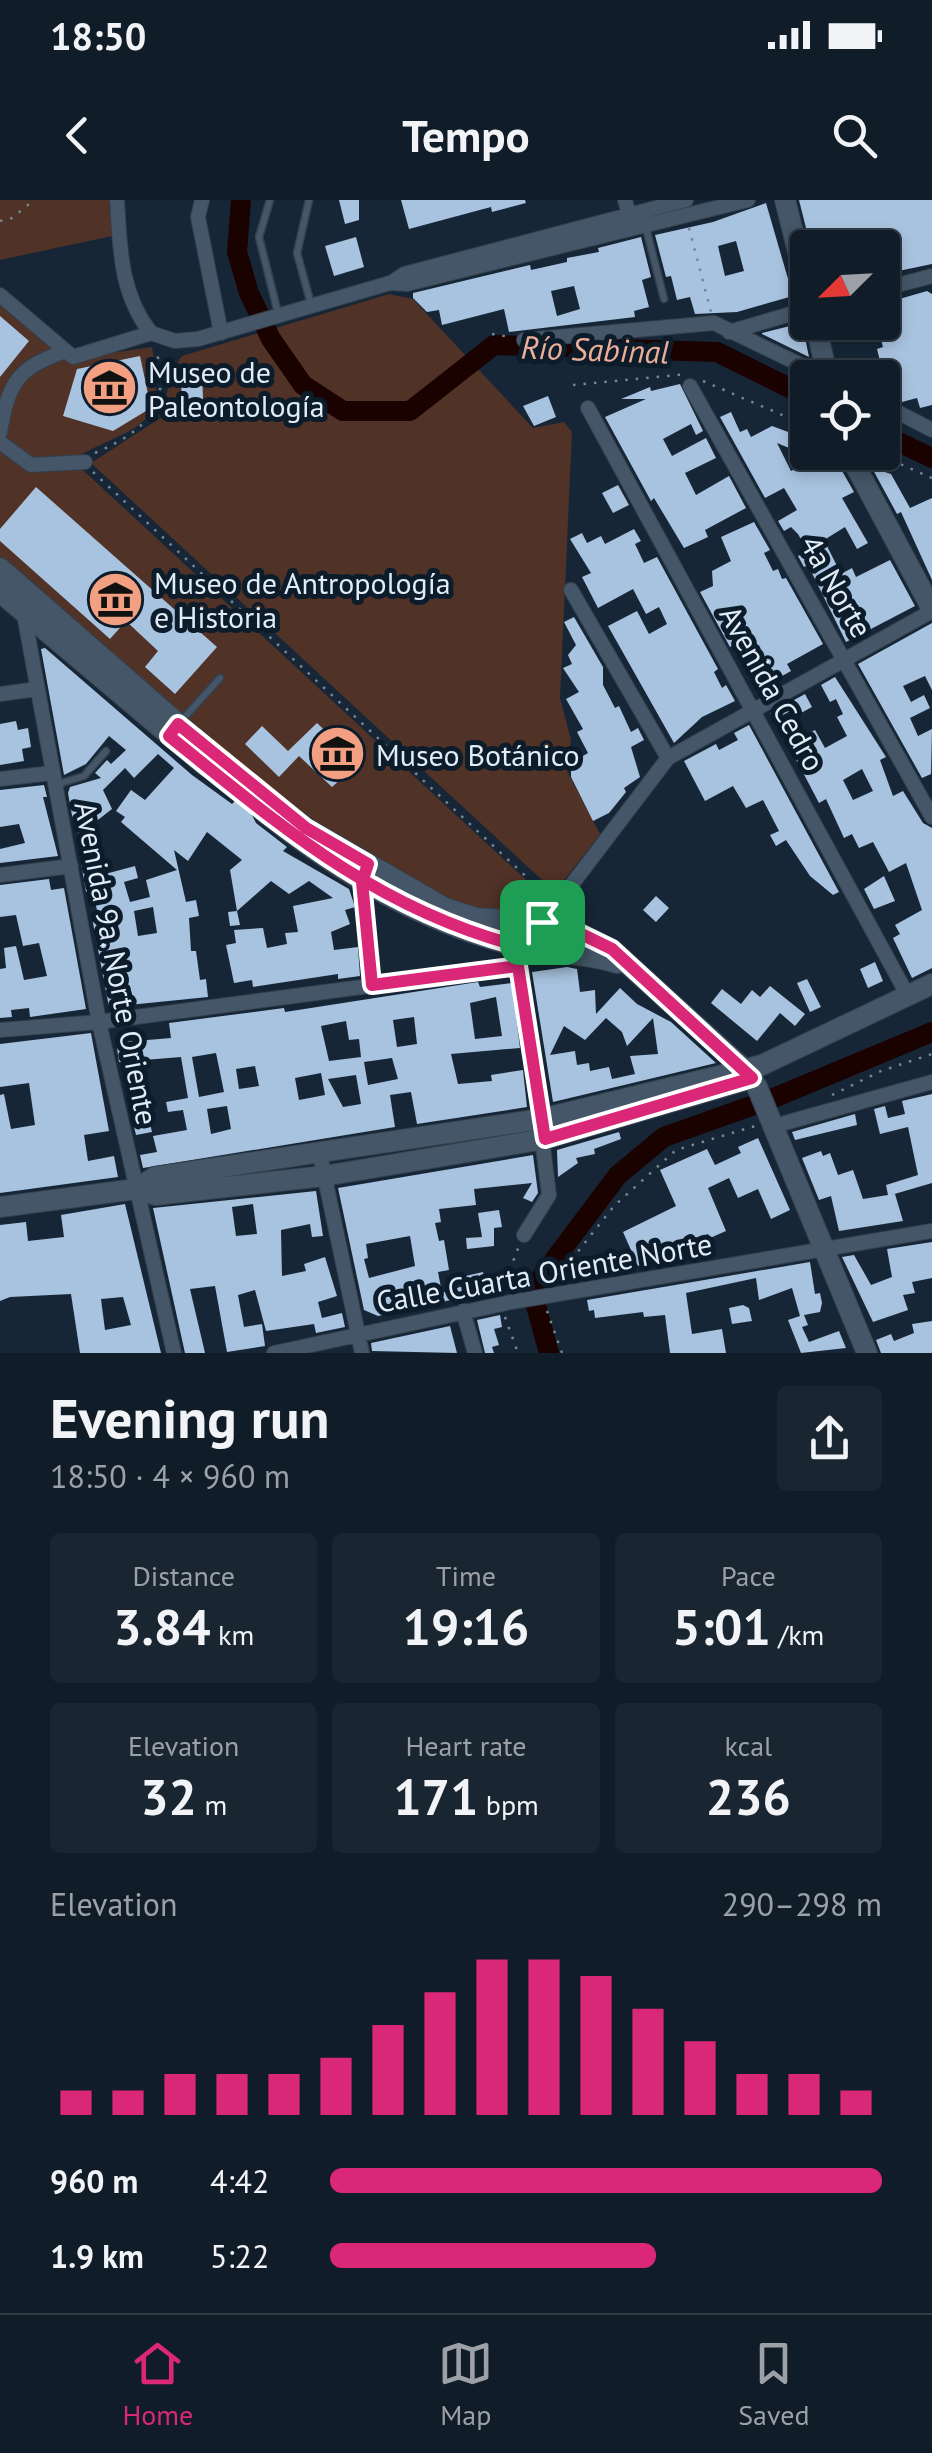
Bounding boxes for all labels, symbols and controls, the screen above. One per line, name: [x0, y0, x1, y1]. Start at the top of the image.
text: 18:50: [50, 11, 146, 60]
text: Tempo: [402, 106, 530, 164]
icon: back: [50, 108, 105, 163]
icon: search: [827, 108, 882, 163]
north arrow: [790, 230, 900, 340]
map controls: [790, 230, 900, 470]
water label: Río Sabinal: [520, 325, 670, 373]
place label: Museo de Paleontología: [148, 352, 325, 425]
museum icon: Museo de Paleontología: [79, 358, 139, 418]
button: locate: [790, 360, 900, 470]
street label: 4a Norte: [792, 528, 882, 644]
place label: Museo de Antropología e Historia: [154, 563, 451, 636]
museum icon: Museo de Antropología e Historia: [85, 569, 145, 629]
street label: Avenida Cedro: [712, 598, 834, 778]
museum icon: Museo Botánico: [307, 724, 367, 784]
place label: Museo Botánico: [376, 735, 580, 774]
street label: Avenida 9a. Norte Oriente: [67, 798, 167, 1128]
pin: [500, 880, 585, 965]
icon: arrive: [515, 895, 570, 950]
street label: Calle Cuarta Oriente Norte: [373, 1223, 715, 1321]
text: Evening run: [50, 1382, 330, 1453]
button: share: [777, 1386, 882, 1491]
text: 18:50 · 4 × 960 m: [50, 1455, 290, 1497]
text: Distance: [132, 1557, 235, 1594]
text: Time: [436, 1557, 496, 1594]
text: Pace: [721, 1557, 776, 1594]
text: 3.84: [113, 1594, 211, 1659]
text: 19:16: [403, 1594, 529, 1659]
text: 5:01: [672, 1594, 771, 1659]
text: km: [211, 1616, 254, 1653]
text: /km: [771, 1616, 824, 1653]
text: Elevation: [128, 1727, 239, 1764]
text: Heart rate: [405, 1727, 527, 1764]
text: kcal: [724, 1727, 772, 1764]
text: 32: [140, 1764, 197, 1829]
text: 171: [393, 1764, 478, 1829]
text: 236: [706, 1764, 791, 1829]
text: m: [197, 1786, 227, 1823]
text: bpm: [478, 1786, 539, 1823]
text: Elevation: [50, 1883, 177, 1925]
text: 290–298 m: [722, 1883, 882, 1925]
text: 960 m: [50, 2160, 138, 2202]
text: 4:42: [210, 2160, 269, 2202]
text: 1.9 km: [50, 2235, 144, 2277]
text: 5:22: [210, 2235, 269, 2277]
tab: Home: [122, 2336, 193, 2433]
tab: Map: [438, 2336, 493, 2433]
tab: Saved: [738, 2336, 809, 2433]

